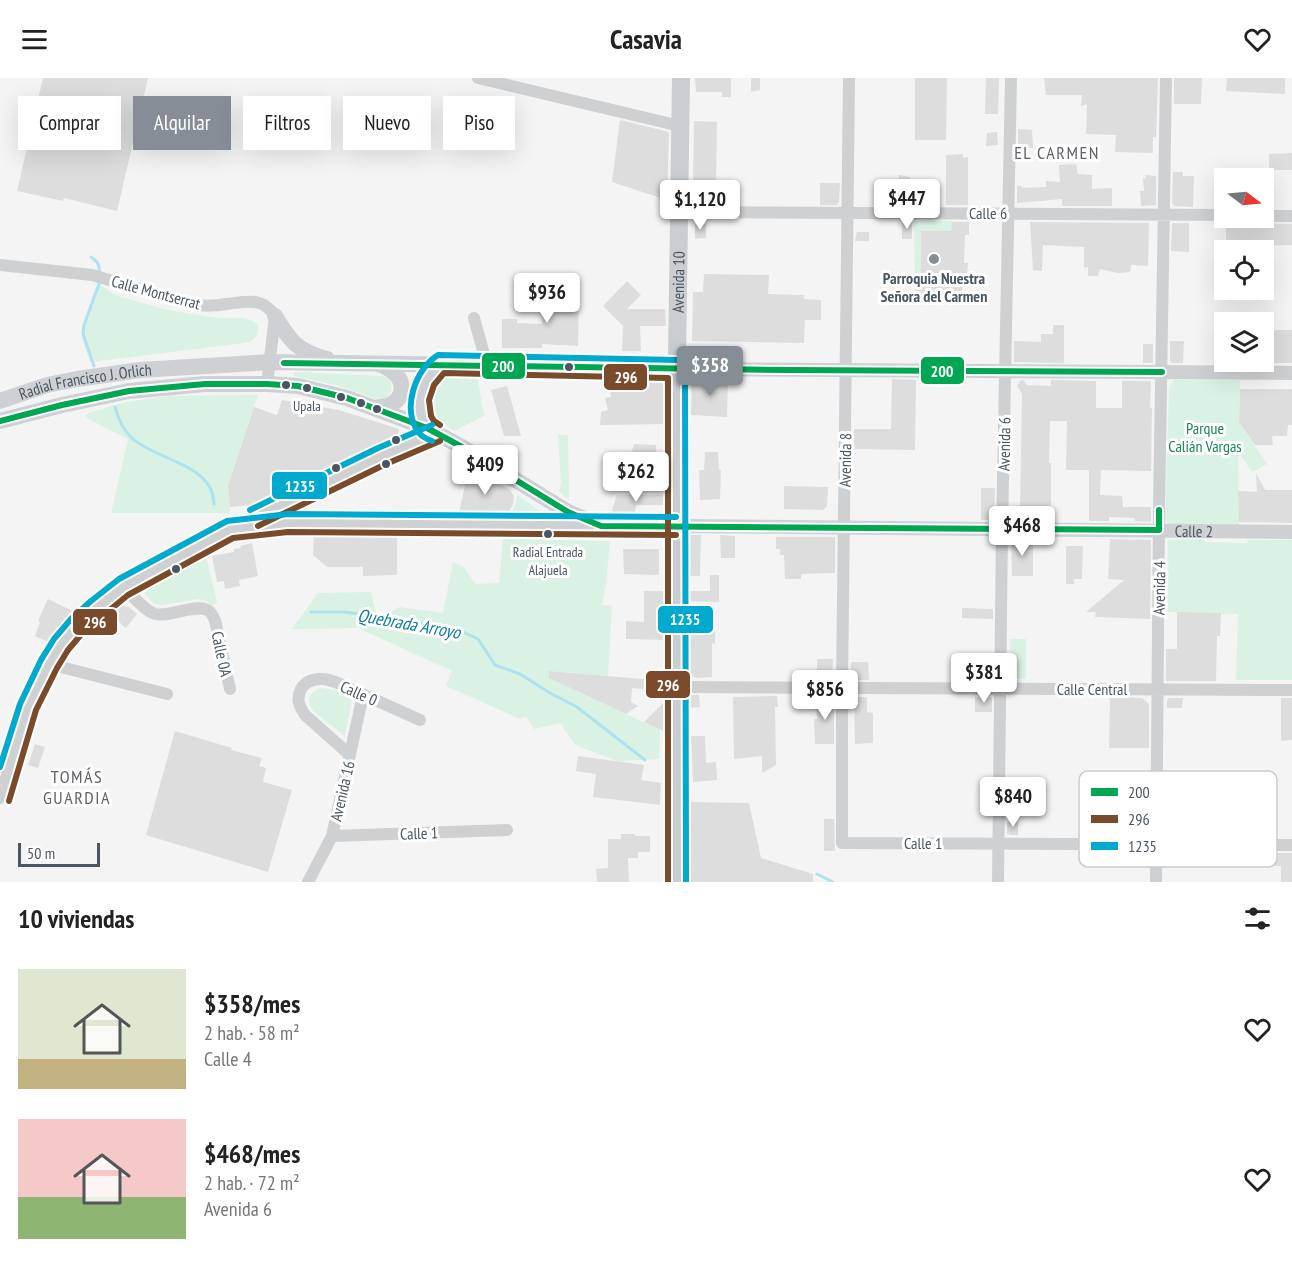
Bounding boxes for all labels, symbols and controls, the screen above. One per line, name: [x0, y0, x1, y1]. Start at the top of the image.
text: Casavia: [610, 22, 682, 56]
icon: menu: [18, 23, 51, 56]
icon: heart: [1241, 23, 1274, 56]
chip: Comprar: [18, 96, 121, 150]
chip: Alquilar: [133, 96, 231, 150]
chip: Filtros: [243, 96, 331, 150]
chip: Nuevo: [343, 96, 431, 150]
chip: Piso: [443, 96, 515, 150]
district label: EL CARMEN: [1014, 141, 1100, 164]
north arrow: [1214, 168, 1274, 228]
map controls: [1214, 168, 1274, 372]
pin: $447: [871, 179, 943, 230]
pin: $1,120: [651, 180, 749, 231]
text: $447: [888, 185, 926, 211]
text: $1,120: [674, 186, 726, 212]
street label: Calle 6: [969, 203, 1007, 223]
button: locate: [1214, 240, 1274, 300]
street label: Avenida 10: [668, 251, 689, 313]
marker: Parroquia Nuestra Señora del Carmen: [927, 252, 941, 266]
place label: Parroquia Nuestra Señora del Carmen: [881, 268, 987, 306]
street label: Calle Montserrat: [109, 271, 203, 314]
pin: $936: [511, 273, 583, 324]
text: $936: [528, 279, 566, 305]
button: layers: [1214, 312, 1274, 372]
pin: $358: [674, 346, 746, 397]
line badge: 200: [481, 352, 526, 380]
text: $358: [691, 352, 729, 378]
text: 200: [492, 356, 515, 376]
line badge: 200: [920, 356, 965, 385]
street label: Radial Francisco J. Orlich: [16, 359, 152, 404]
unlabelled marker: [563, 361, 575, 373]
text: 200: [931, 361, 954, 381]
line badge: 296: [603, 363, 648, 391]
text: 296: [615, 367, 638, 387]
unlabelled marker: [280, 379, 292, 391]
marker: Upala: [301, 382, 313, 394]
unlabelled marker: [335, 391, 347, 403]
place label: Upala: [293, 397, 321, 415]
unlabelled marker: [355, 397, 367, 409]
unlabelled marker: [371, 403, 383, 415]
street label: Avenida 6: [994, 417, 1014, 471]
park label: Parque Calián Vargas: [1168, 418, 1242, 456]
street label: Avenida 8: [835, 433, 855, 487]
unlabelled marker: [390, 434, 402, 446]
pin: $409: [449, 445, 521, 496]
text: $409: [466, 451, 504, 477]
pin: $262: [600, 452, 672, 503]
unlabelled marker: [380, 458, 392, 470]
text: $262: [617, 458, 655, 484]
unlabelled marker: [330, 462, 342, 474]
line badge: 1235: [271, 471, 328, 500]
text: 1235: [285, 476, 315, 496]
pin: $468: [986, 506, 1058, 557]
text: $468: [1003, 512, 1041, 538]
street label: Calle 2: [1175, 521, 1213, 541]
marker: Radial Entrada Alajuela: [542, 528, 554, 540]
place label: Radial Entrada Alajuela: [513, 543, 583, 579]
street label: Avenida 4: [1149, 561, 1169, 615]
unlabelled marker: [170, 563, 182, 575]
water label: Quebrada Arroyo: [356, 603, 463, 644]
line badge: 1235: [657, 605, 714, 634]
line badge: 296: [72, 608, 118, 636]
text: 1235: [670, 609, 700, 629]
text: 296: [84, 612, 107, 632]
street label: Calle 0A: [207, 630, 237, 679]
pin: $381: [948, 653, 1020, 704]
text: $381: [965, 659, 1003, 685]
line badge: 296: [645, 670, 691, 699]
pin: $856: [789, 670, 861, 721]
text: 296: [657, 675, 680, 695]
street label: Calle 0: [337, 676, 381, 710]
text: $856: [806, 676, 844, 702]
street label: Calle Central: [1057, 679, 1127, 699]
street label: Avenida 16: [325, 759, 359, 823]
district label: TOMÁS GUARDIA: [43, 765, 111, 809]
legend: [1079, 771, 1277, 867]
pin: $840: [977, 777, 1049, 828]
text: 200: [1128, 782, 1150, 802]
text: $840: [994, 783, 1032, 809]
text: 296: [1128, 809, 1150, 829]
street label: Calle 1: [400, 822, 438, 844]
street label: Calle 1: [904, 833, 942, 853]
text: 1235: [1128, 836, 1157, 856]
scale bar: [18, 840, 100, 868]
text: 50 m: [27, 843, 55, 863]
text: 10 viviendas: [18, 902, 134, 935]
icon: filters: [1241, 902, 1274, 935]
text: $358/mes: [204, 987, 300, 1020]
icon: home: [66, 993, 138, 1065]
icon: heart: [1241, 1013, 1274, 1046]
text: 2 hab. · 58 m²: [204, 1020, 300, 1046]
text: Calle 4: [204, 1046, 252, 1072]
text: $468/mes: [204, 1137, 300, 1170]
icon: home: [66, 1143, 138, 1215]
icon: heart: [1241, 1163, 1274, 1196]
text: 2 hab. · 72 m²: [204, 1170, 300, 1196]
text: Avenida 6: [204, 1196, 272, 1222]

